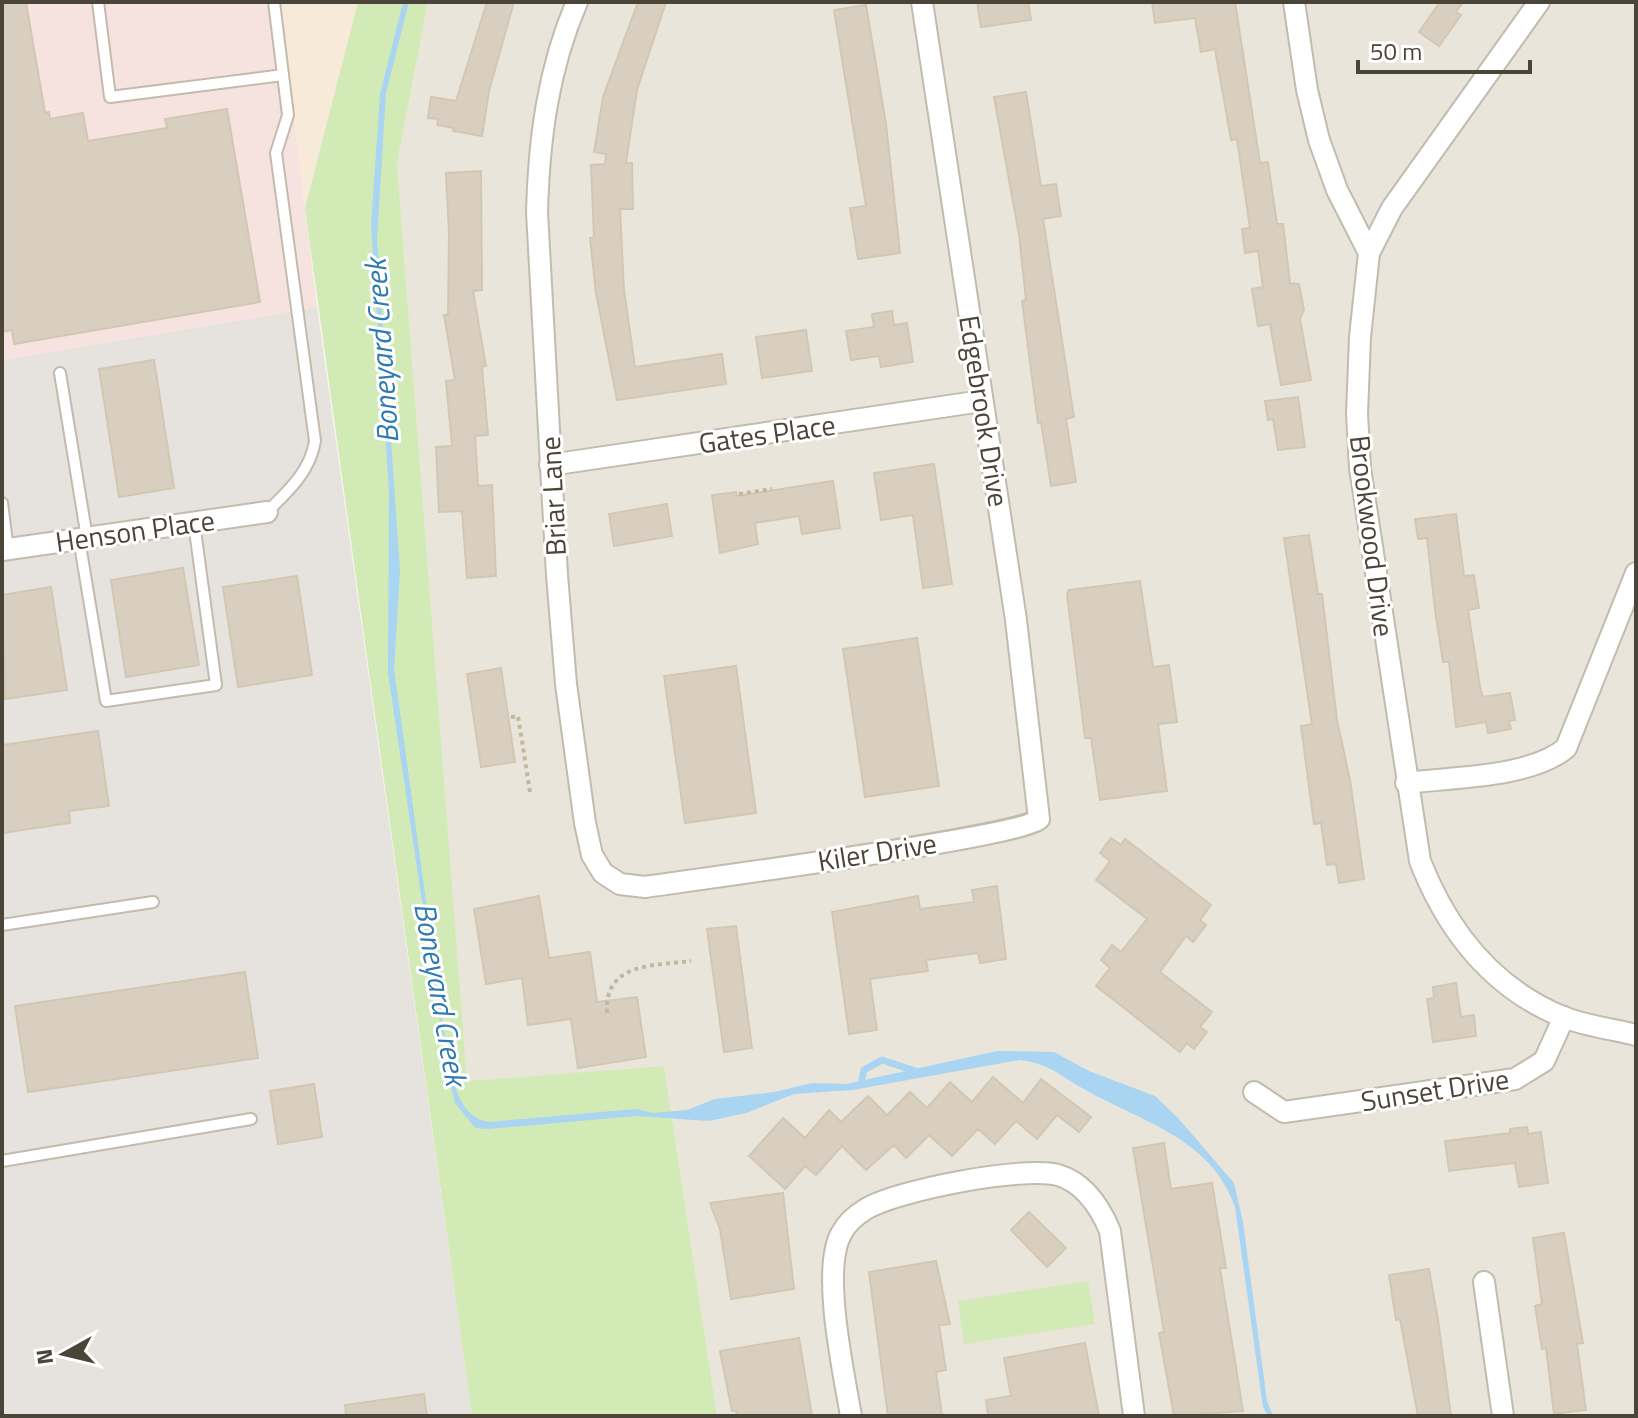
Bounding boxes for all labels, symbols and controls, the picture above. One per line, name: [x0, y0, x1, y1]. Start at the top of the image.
scale bar: [1358, 24, 1530, 74]
text: 50 m: [1370, 33, 1422, 69]
water label: Boneyard Creek: [351, 254, 410, 445]
street label: Edgebrook Drive: [948, 312, 1021, 510]
street label: Gates Place: [696, 403, 838, 464]
street label: Brookwood Drive: [1339, 433, 1406, 639]
street label: Briar Lane: [528, 435, 577, 557]
street label: Henson Place: [53, 498, 217, 563]
street label: Kiler Drive: [814, 821, 939, 882]
water label: Boneyard Creek: [402, 899, 480, 1092]
street label: Sunset Drive: [1358, 1057, 1512, 1122]
north arrow: [24, 1314, 104, 1394]
text: N: [26, 1347, 62, 1367]

